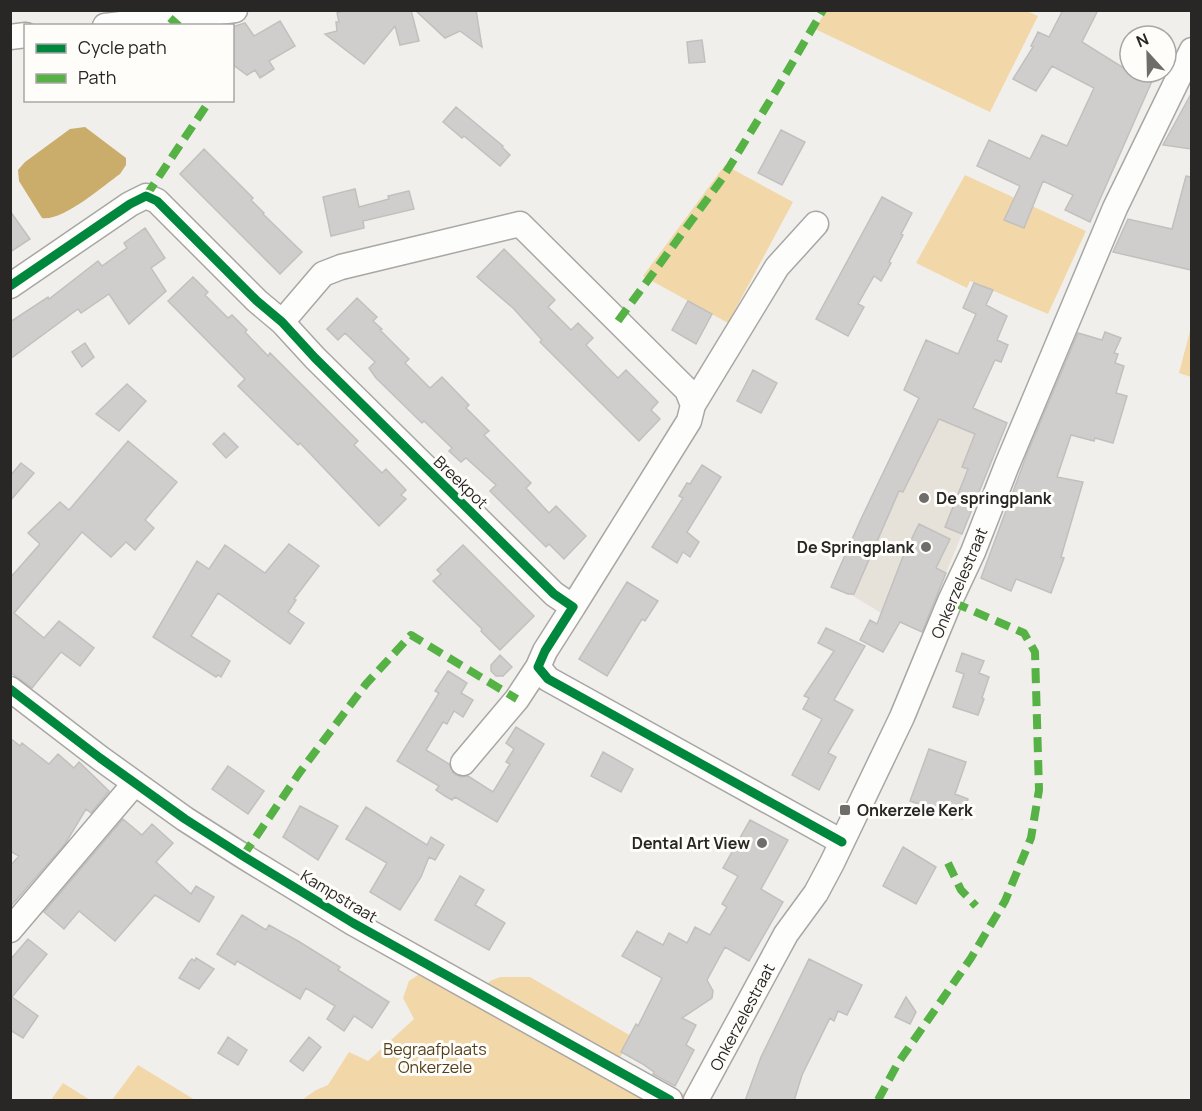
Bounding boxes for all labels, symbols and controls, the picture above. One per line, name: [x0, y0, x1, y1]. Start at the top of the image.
legend: [24, 24, 234, 102]
north arrow: [1118, 24, 1178, 84]
text: N: [1133, 28, 1152, 52]
text: Cycle path: [78, 35, 167, 59]
text: Path: [78, 65, 116, 89]
street label: Breekpot: [429, 451, 493, 513]
place label: De springplank: [936, 487, 1052, 509]
marker: De springplank: [917, 491, 931, 505]
street label: Onkerzelestraat: [926, 524, 992, 642]
place label: De Springplank: [797, 536, 914, 558]
marker: De Springplank: [919, 540, 933, 554]
place label: Onkerzele Kerk: [857, 799, 973, 821]
marker: Onkerzele Kerk: [838, 803, 852, 817]
place label: Dental Art View: [632, 832, 750, 854]
marker: Dental Art View: [755, 836, 769, 850]
street label: Kampstraat: [297, 864, 381, 928]
street label: Onkerzelestraat: [704, 959, 780, 1075]
park label: Begraafplaats Onkerzele: [383, 1038, 487, 1078]

